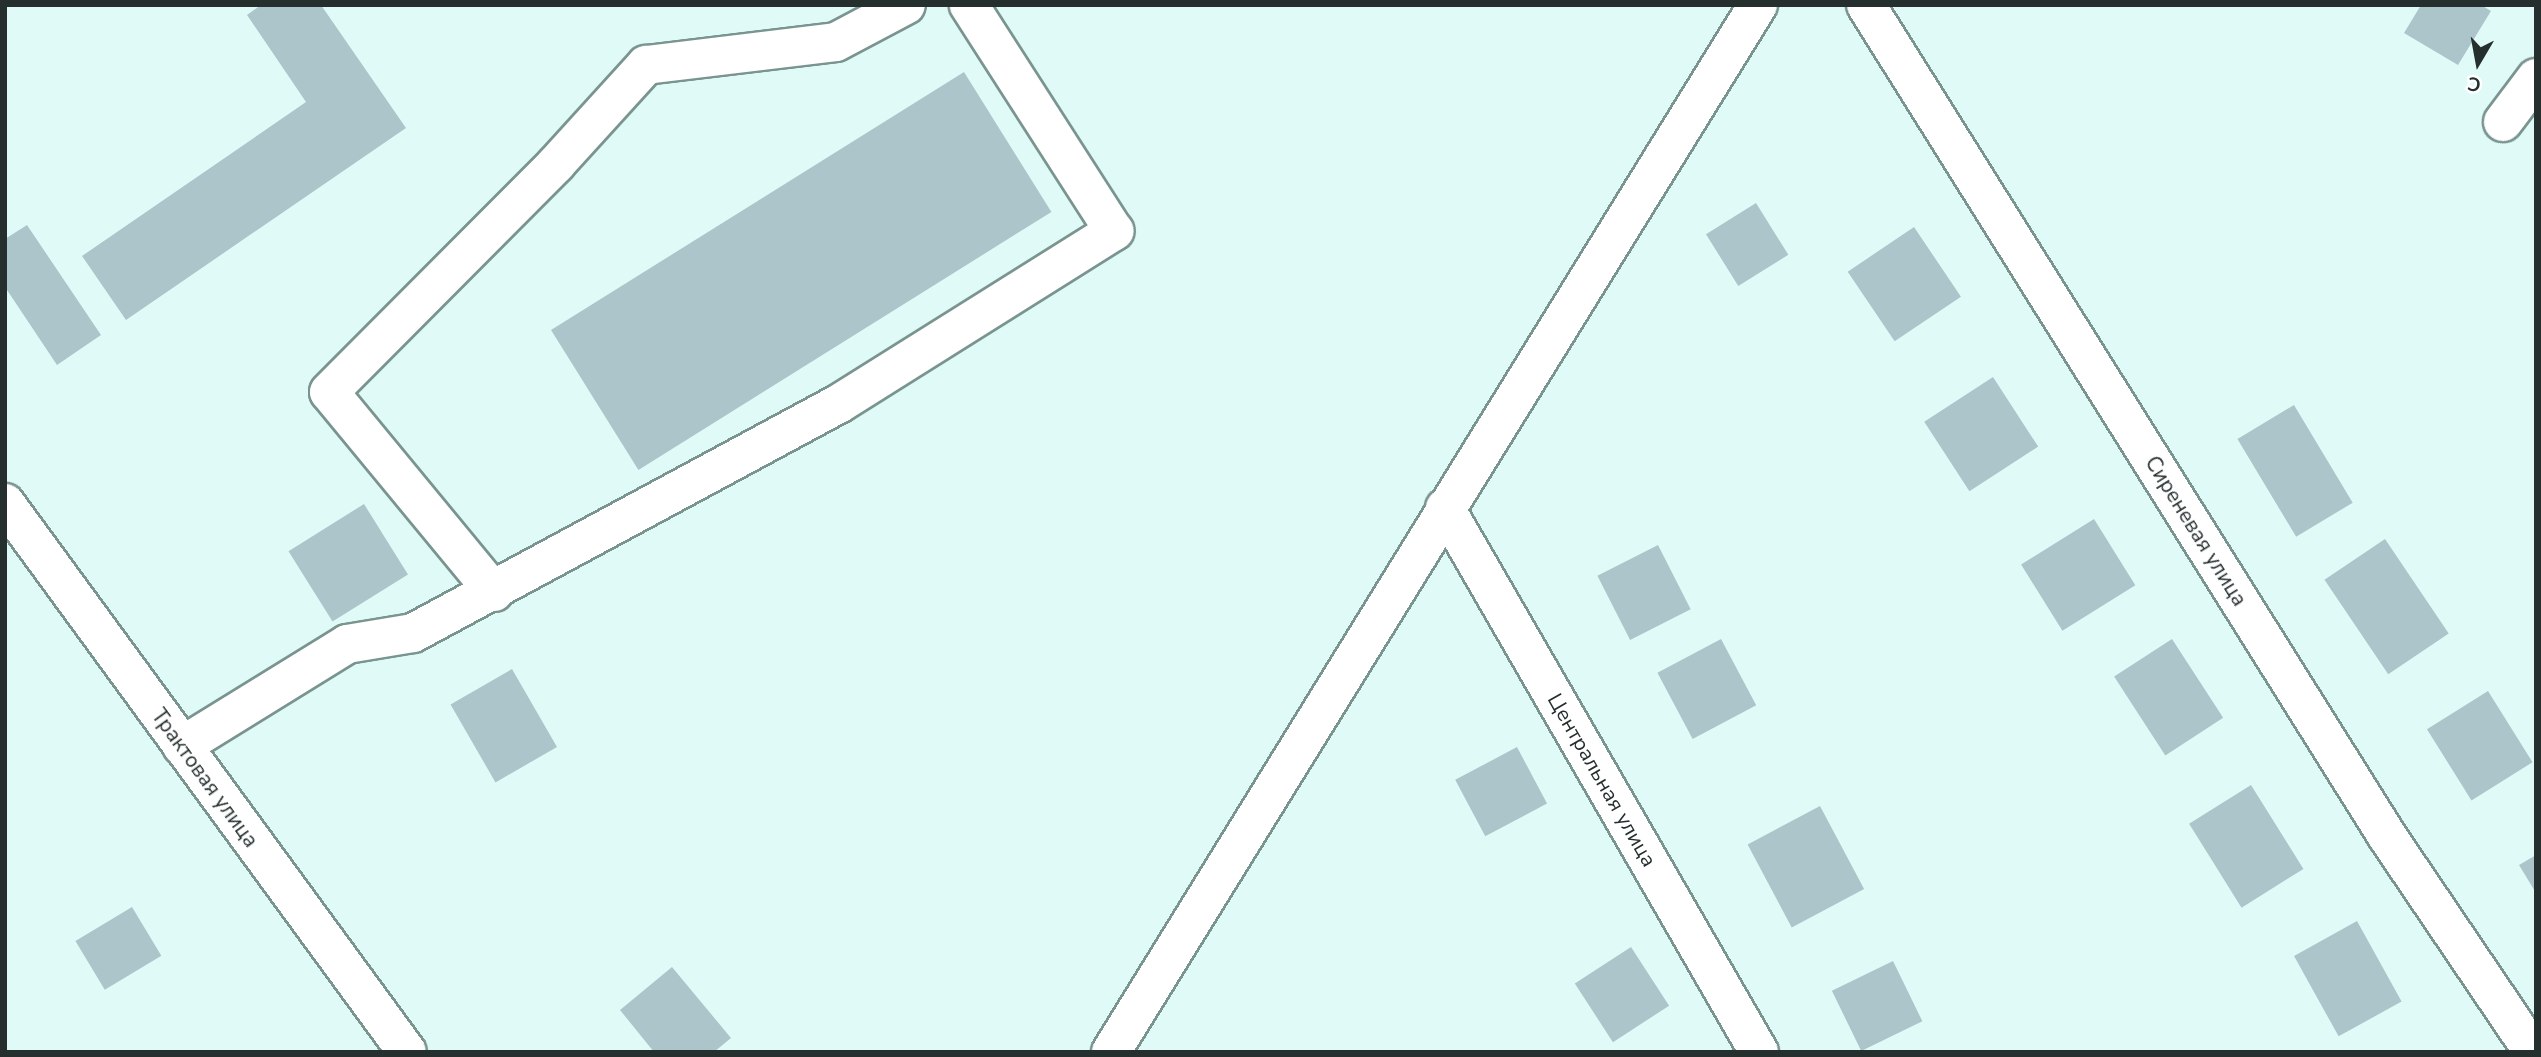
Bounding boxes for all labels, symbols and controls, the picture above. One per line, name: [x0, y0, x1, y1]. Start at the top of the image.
north arrow: [2443, 28, 2513, 98]
text: С: [2466, 70, 2483, 98]
street label: Сиреневая улица: [2140, 451, 2252, 611]
street label: Центральная улица: [1542, 689, 1662, 871]
street label: Трактовая улица: [146, 704, 264, 852]

